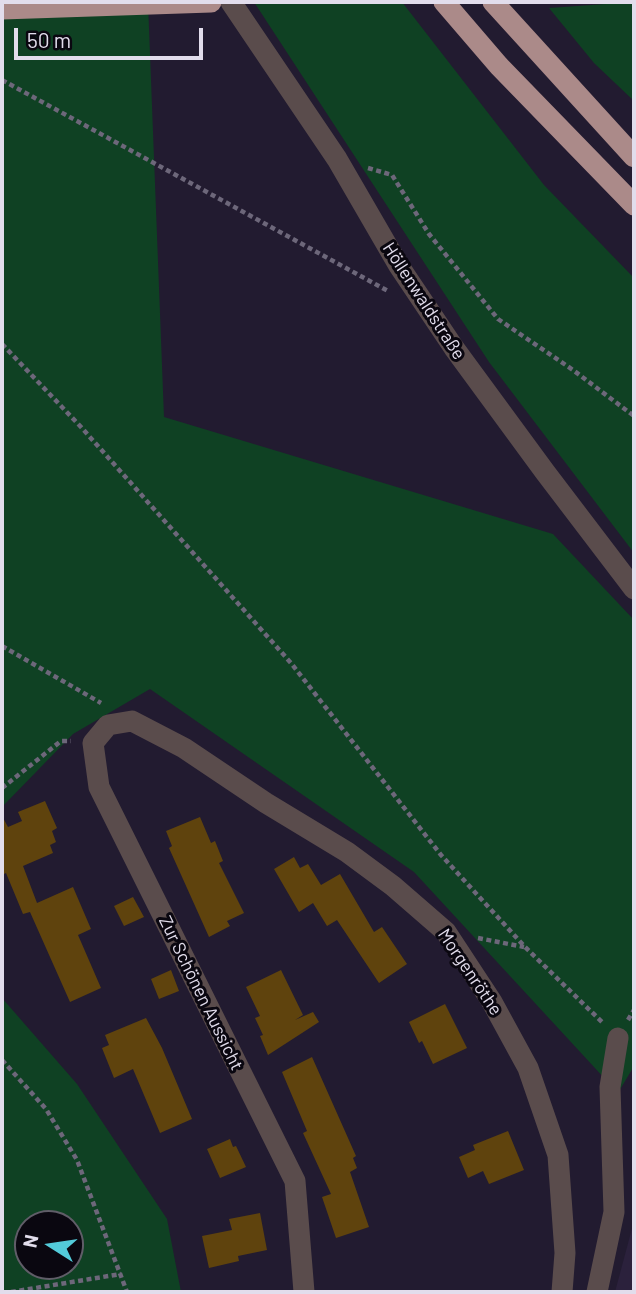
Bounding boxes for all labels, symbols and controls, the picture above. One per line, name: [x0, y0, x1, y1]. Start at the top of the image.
scale bar: [18, 14, 206, 58]
text: 50 m: [27, 27, 71, 52]
street label: Höllenwaldstraße: [378, 238, 470, 364]
street label: Zur Schönen Aussicht: [154, 912, 248, 1074]
street label: Morgenröthe: [433, 925, 507, 1019]
north arrow: [14, 1210, 84, 1280]
text: N: [17, 1232, 42, 1250]

